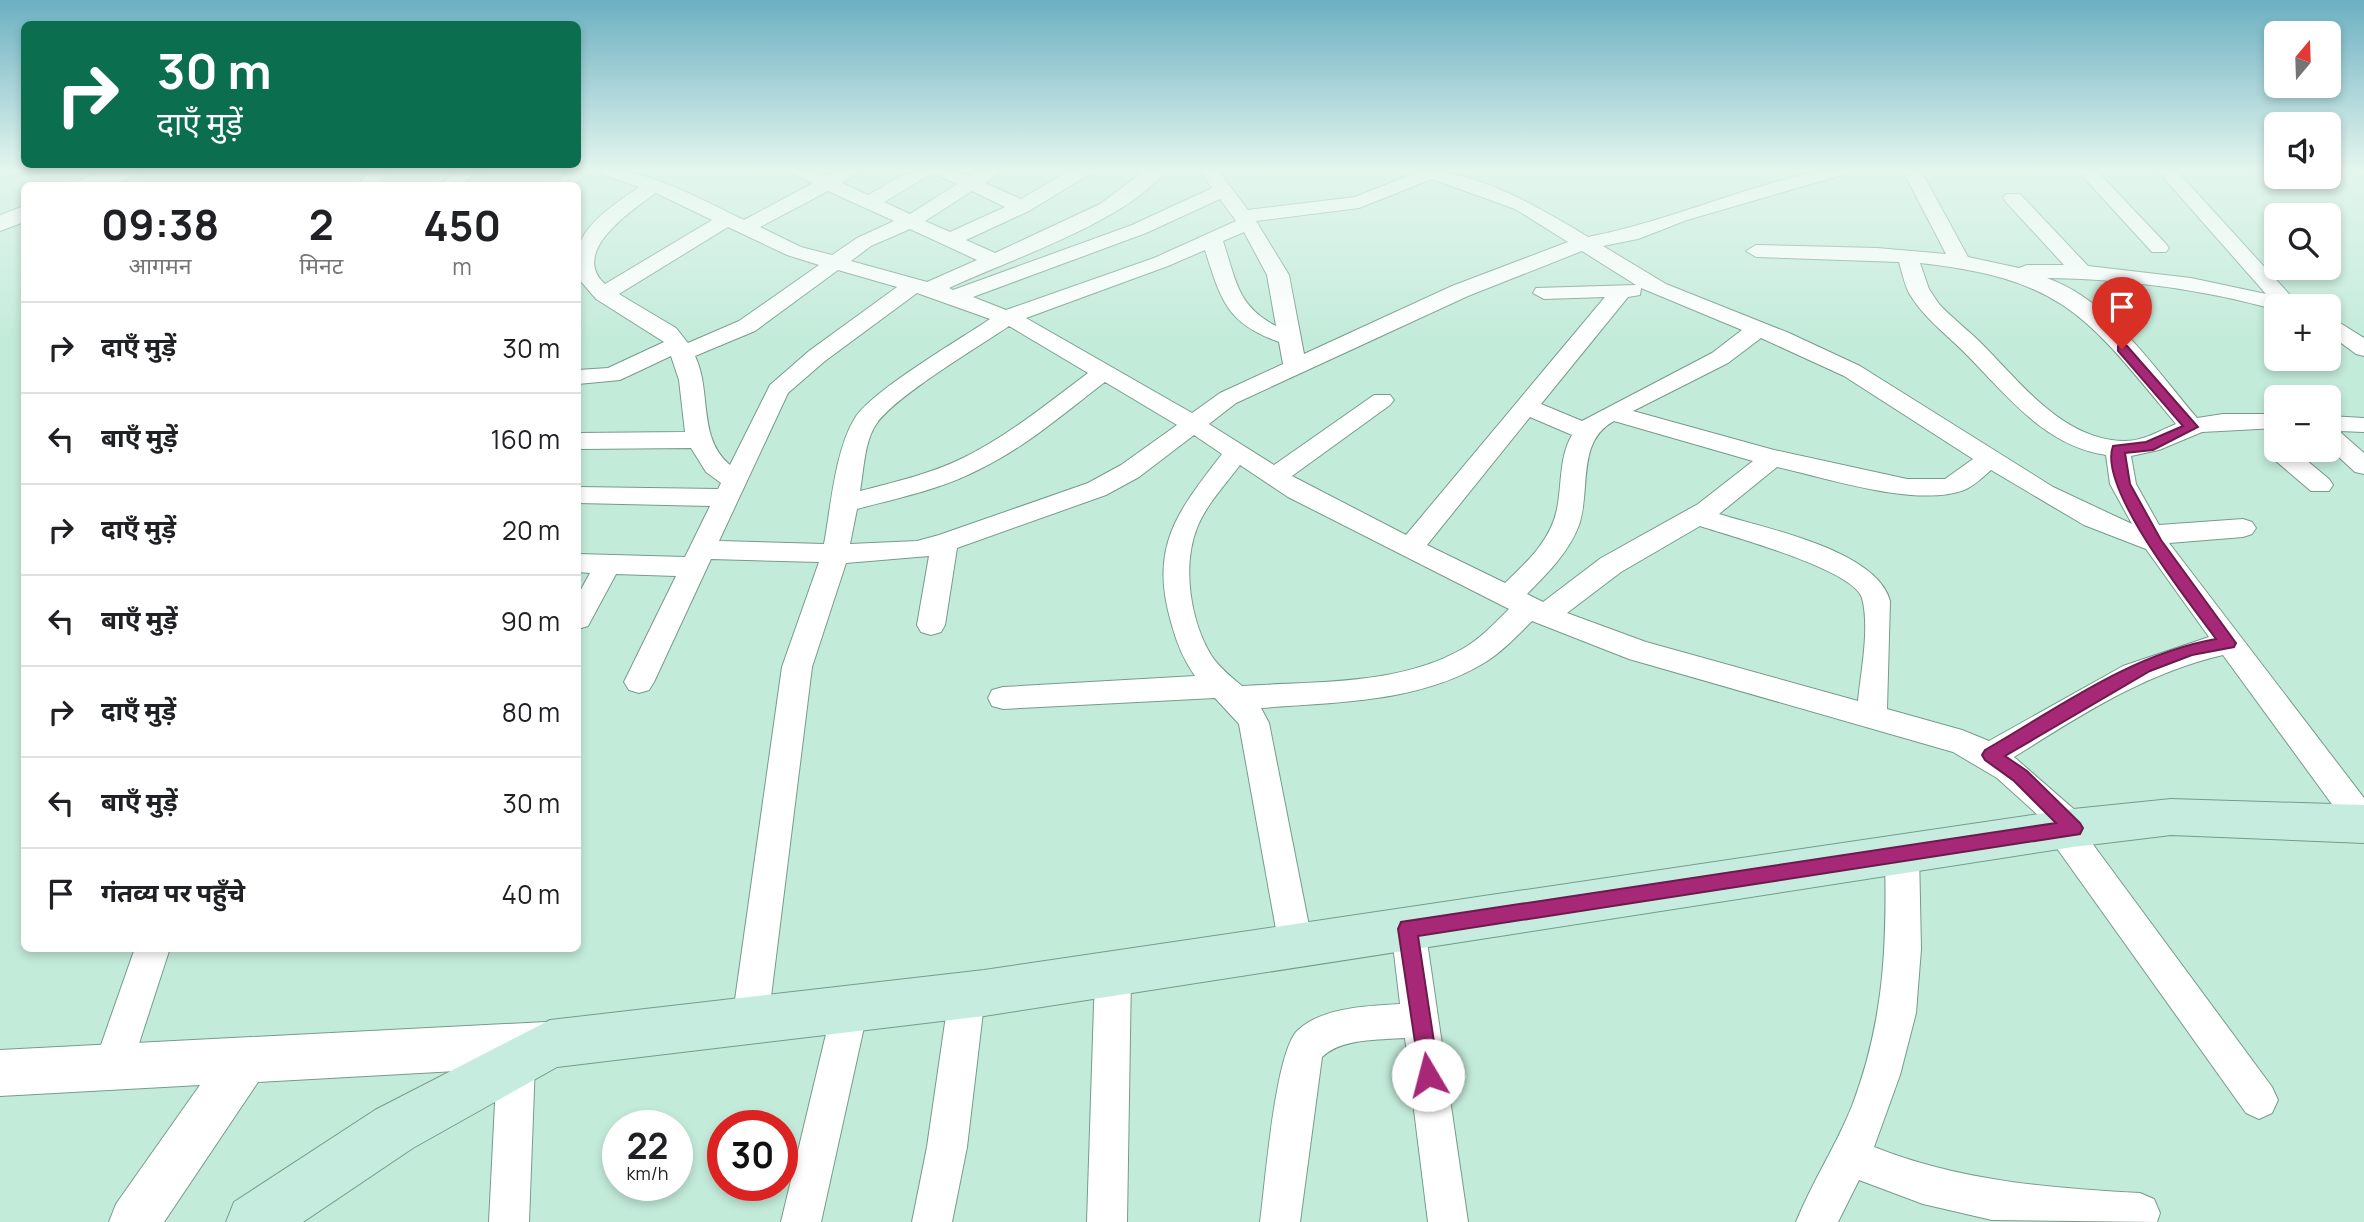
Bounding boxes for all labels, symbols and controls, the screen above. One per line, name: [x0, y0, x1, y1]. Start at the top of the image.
north arrow: [2264, 21, 2342, 98]
map controls: [2264, 21, 2341, 462]
text: 30 m: [157, 37, 272, 104]
icon: right: [42, 49, 133, 140]
text: दाएँ मुड़ें: [157, 101, 243, 145]
button: sound: [2264, 112, 2341, 189]
text: 09:38: [101, 195, 219, 253]
text: 2: [309, 195, 334, 253]
text: 450: [423, 196, 501, 254]
button: search: [2264, 203, 2341, 280]
text: आगमन: [129, 249, 192, 281]
text: मिनट: [299, 249, 343, 281]
text: m: [452, 250, 472, 282]
pin: [2092, 277, 2152, 349]
icon: arrive: [2103, 288, 2141, 326]
button: +: [2264, 294, 2341, 371]
text: दाएँ मुड़ें: [101, 328, 176, 364]
icon: right: [42, 329, 80, 367]
text: 30 m: [503, 330, 560, 366]
button: −: [2264, 385, 2341, 462]
text: बाएँ मुड़ें: [101, 419, 178, 455]
icon: left: [42, 420, 80, 458]
text: 160 m: [491, 421, 560, 457]
text: दाएँ मुड़ें: [101, 510, 176, 546]
icon: right: [42, 511, 80, 549]
text: 20 m: [502, 512, 560, 548]
text: बाएँ मुड़ें: [101, 601, 178, 637]
icon: left: [42, 602, 80, 640]
text: 90 m: [501, 603, 560, 639]
text: दाएँ मुड़ें: [101, 692, 176, 728]
icon: right: [42, 693, 80, 731]
text: 80 m: [502, 694, 560, 730]
text: बाएँ मुड़ें: [101, 783, 178, 819]
icon: left: [42, 784, 80, 822]
text: 30 m: [503, 785, 560, 821]
text: गंतव्य पर पहुँचे: [101, 874, 245, 910]
icon: arrive: [42, 875, 80, 913]
text: 40 m: [502, 876, 560, 912]
position arrow: [1391, 1038, 1465, 1112]
speed limit sign: 30: [707, 1110, 798, 1201]
text: 22: [627, 1122, 668, 1170]
text: km/h: [627, 1161, 668, 1185]

